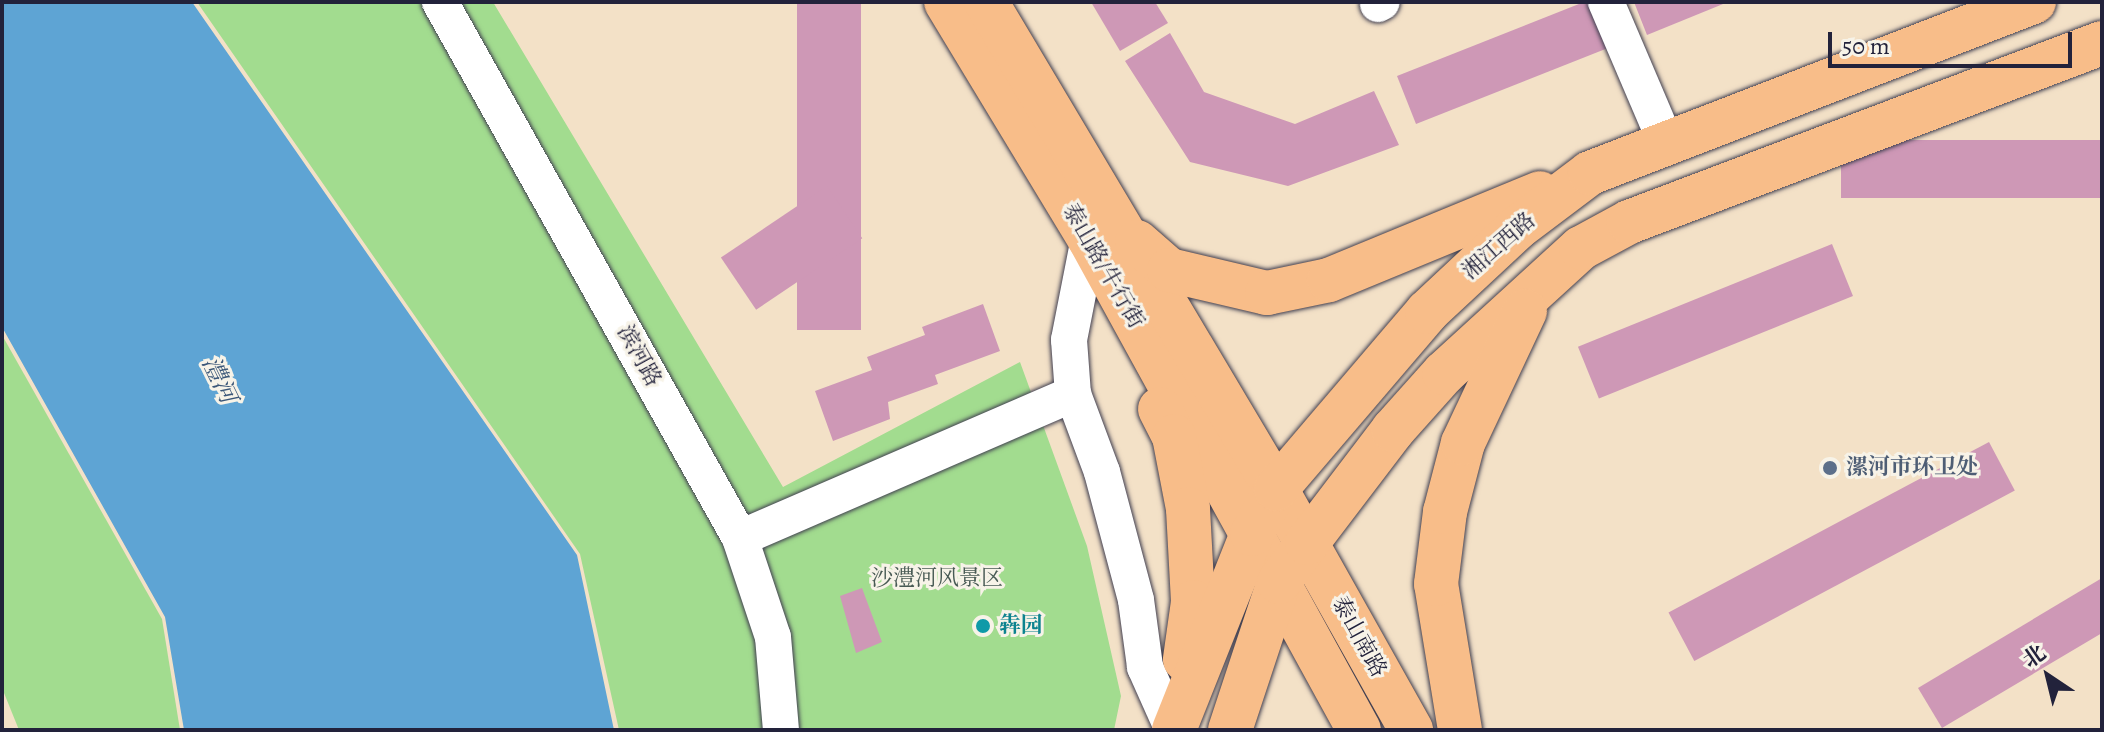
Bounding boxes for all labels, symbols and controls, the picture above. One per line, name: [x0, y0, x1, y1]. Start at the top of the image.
scale bar: [1832, 16, 2076, 66]
text: 50 m: [1842, 30, 1890, 62]
street label: 泰山路/牛行街: [1057, 199, 1149, 333]
street label: 湘江西路: [1457, 207, 1541, 285]
street label: 滨河路: [611, 321, 667, 391]
water label: 澧河: [196, 352, 242, 408]
place label: 漯河市环卫处: [1846, 455, 1978, 481]
marker: 漯河市环卫处: [1821, 459, 1839, 477]
park label: 沙澧河风景区: [871, 566, 1003, 592]
street label: 泰山南路: [1326, 592, 1392, 682]
place label: 犇园: [999, 613, 1043, 639]
marker: 犇园: [974, 617, 992, 635]
north arrow: [2008, 636, 2088, 716]
text: 北: [2017, 638, 2052, 675]

